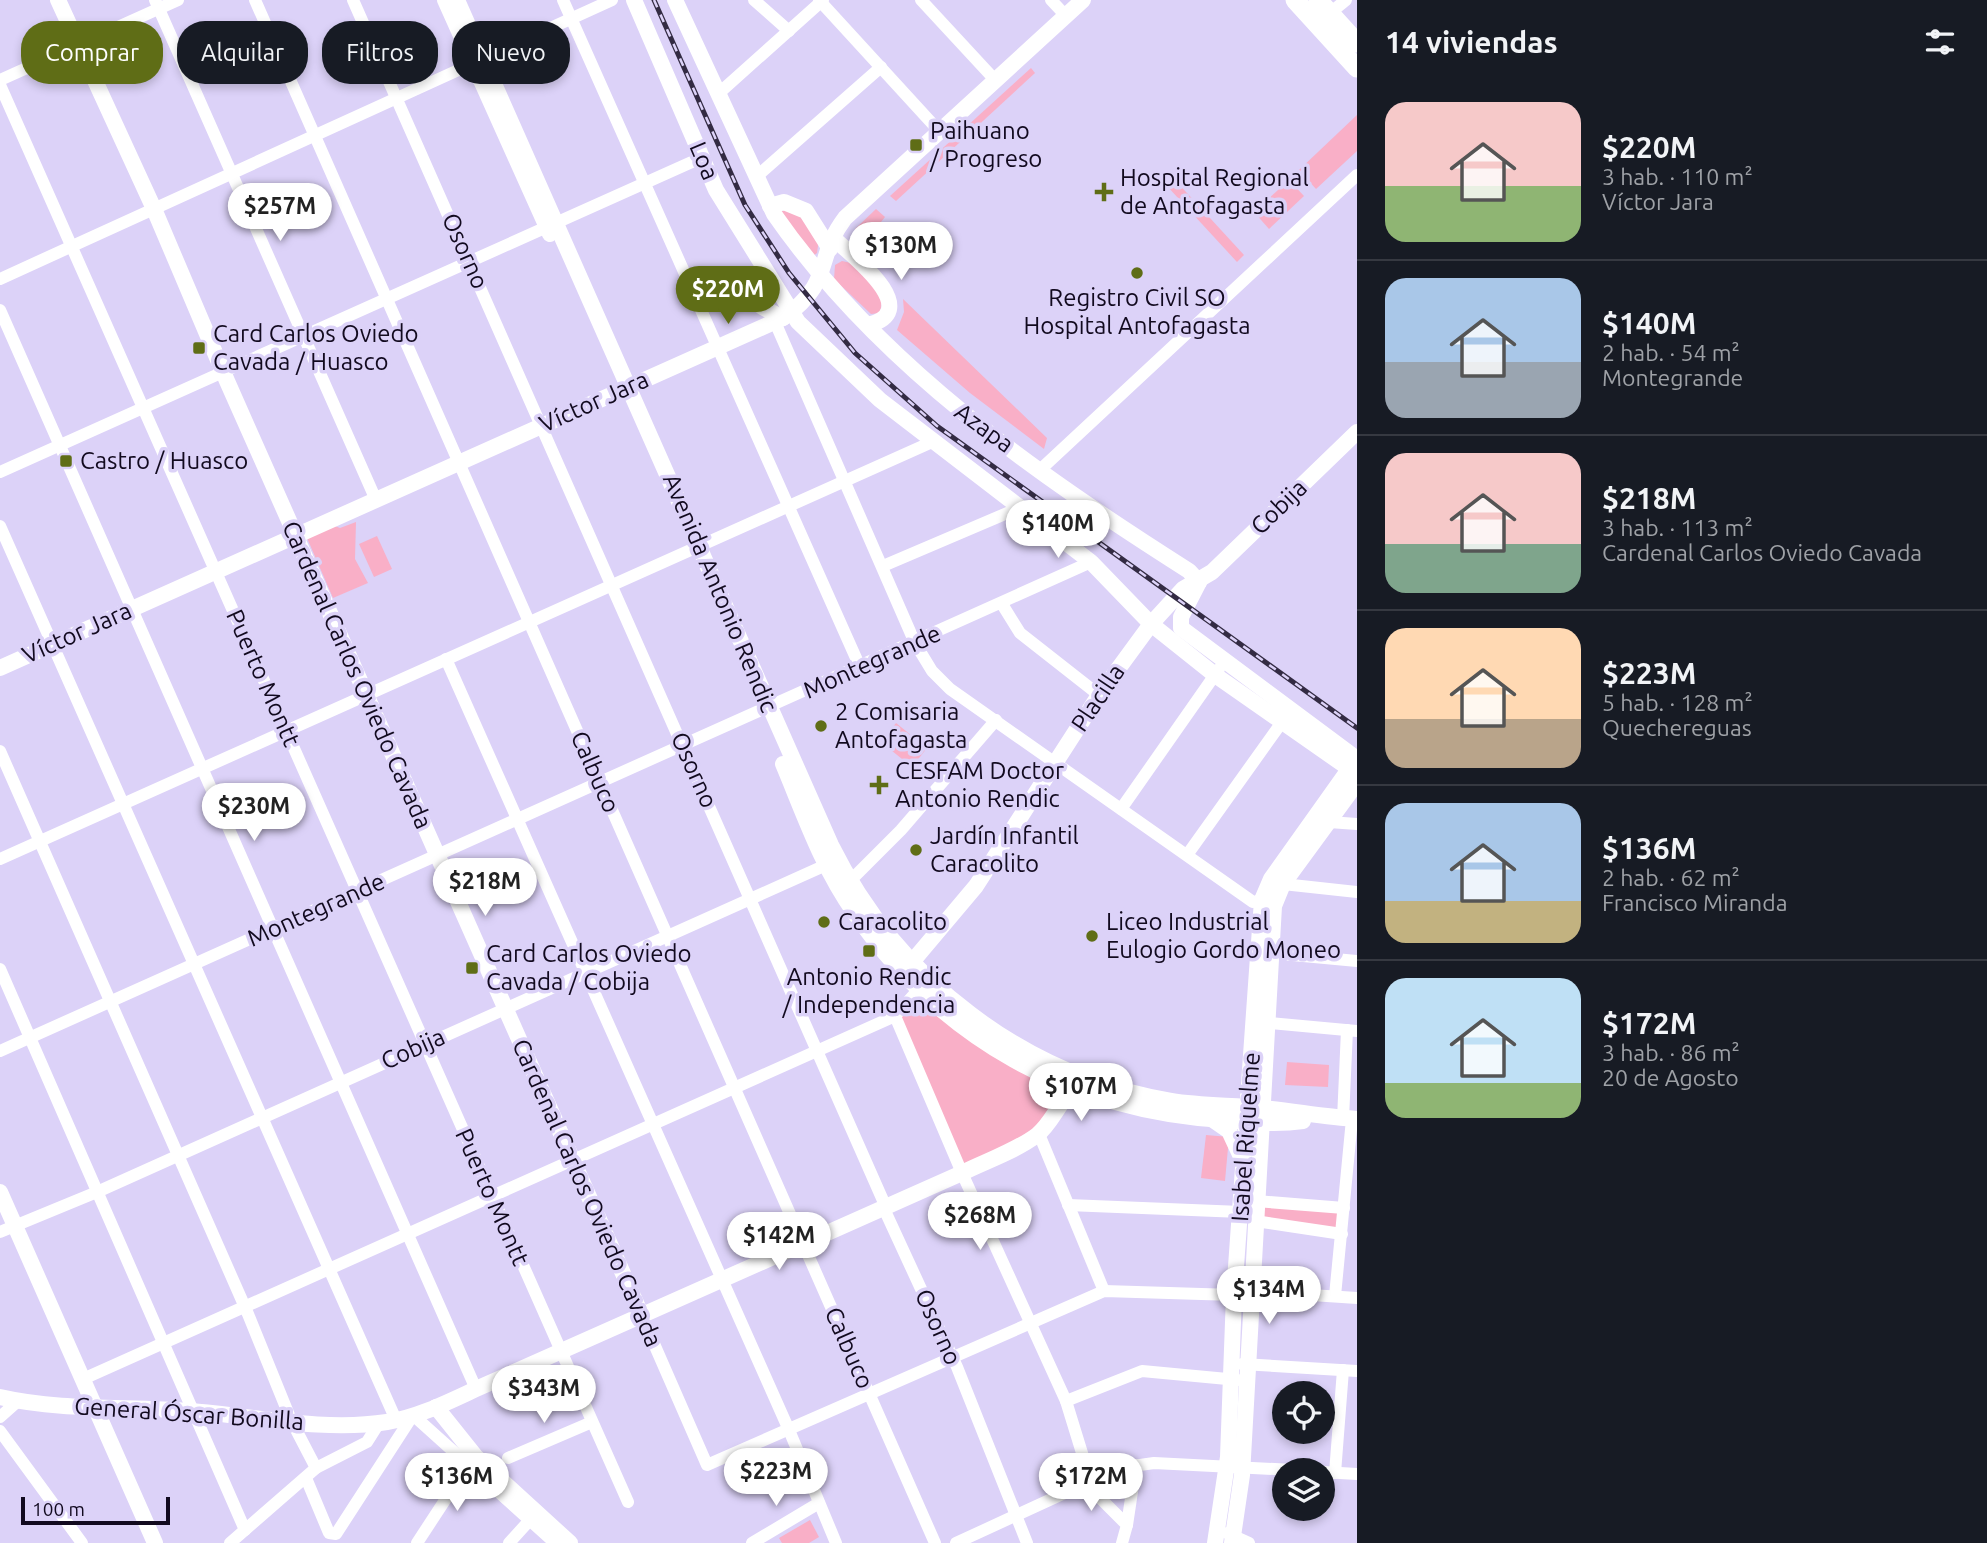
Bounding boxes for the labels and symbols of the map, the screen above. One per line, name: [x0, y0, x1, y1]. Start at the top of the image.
place label: Paihuano / Progreso: [929, 117, 1042, 172]
marker: Paihuano / Progreso: [908, 137, 924, 153]
street label: Loa: [684, 138, 724, 184]
place label: Hospital Regional de Antofagasta: [1120, 164, 1309, 219]
marker: Hospital Regional de Antofagasta: [1094, 182, 1114, 202]
pin: $257M: [231, 184, 329, 243]
street label: Osorno: [437, 209, 494, 293]
pin: $130M: [852, 222, 950, 282]
marker: Registro Civil SO Hospital Antofagasta: [1129, 265, 1145, 281]
pin: $220M: [679, 266, 777, 326]
place label: Registro Civil SO Hospital Antofagasta: [1023, 284, 1251, 339]
place label: Card Carlos Oviedo Cavada / Huasco: [213, 320, 419, 375]
marker: Card Carlos Oviedo Cavada / Huasco: [191, 340, 207, 356]
street label: Víctor Jara: [535, 366, 653, 438]
street label: Azapa: [950, 397, 1019, 458]
place label: Castro / Huasco: [80, 447, 248, 474]
marker: Castro / Huasco: [58, 453, 74, 469]
street label: Avenida Antonio Rendic: [658, 470, 783, 716]
street label: Cobija: [1245, 474, 1312, 540]
pin: $140M: [1009, 500, 1107, 560]
street label: Cardenal Carlos Oviedo Cavada: [277, 517, 438, 833]
street label: Víctor Jara: [18, 597, 136, 669]
street label: Puerto Montt: [221, 605, 306, 751]
street label: Montegrande: [799, 619, 945, 704]
street label: Placilla: [1065, 659, 1130, 736]
place label: 2 Comisaria Antofagasta: [835, 698, 967, 753]
marker: 2 Comisaria Antofagasta: [813, 718, 829, 734]
street label: Calbuco: [566, 727, 625, 817]
street label: Osorno: [666, 728, 723, 812]
place label: CESFAM Doctor Antonio Rendic: [895, 757, 1064, 812]
marker: CESFAM Doctor Antonio Rendic: [869, 775, 889, 795]
pin: $230M: [205, 784, 303, 843]
place label: Jardín Infantil Caracolito: [930, 822, 1079, 877]
marker: Jardín Infantil Caracolito: [908, 842, 924, 858]
pin: $218M: [436, 858, 534, 918]
street label: Montegrande: [243, 867, 389, 952]
place label: Caracolito: [838, 908, 947, 935]
place label: Liceo Industrial Eulogio Gordo Moneo: [1106, 908, 1341, 963]
marker: Caracolito: [816, 914, 832, 930]
marker: Liceo Industrial Eulogio Gordo Moneo: [1084, 928, 1100, 944]
place label: Card Carlos Oviedo Cavada / Cobija: [486, 940, 692, 995]
marker: Antonio Rendic / Independencia: [861, 943, 877, 959]
marker: Card Carlos Oviedo Cavada / Cobija: [464, 960, 480, 976]
place label: Antonio Rendic / Independencia: [782, 963, 955, 1018]
street label: Cobija: [377, 1023, 449, 1074]
street label: Cardenal Carlos Oviedo Cavada: [507, 1035, 668, 1351]
street label: Isabel Riquelme: [1226, 1051, 1265, 1223]
pin: $107M: [1032, 1064, 1130, 1123]
street label: Puerto Montt: [450, 1124, 535, 1270]
pin: $268M: [931, 1192, 1029, 1252]
pin: $142M: [730, 1212, 828, 1272]
pin: $134M: [1220, 1266, 1318, 1326]
street label: Osorno: [910, 1285, 967, 1369]
street label: Calbuco: [820, 1303, 879, 1393]
pin: $343M: [495, 1366, 593, 1425]
street label: General Óscar Bonilla: [73, 1391, 305, 1435]
pin: $223M: [727, 1448, 825, 1508]
pin: $136M: [408, 1454, 506, 1513]
pin: $172M: [1042, 1454, 1140, 1513]
scale bar: [21, 1494, 170, 1526]

